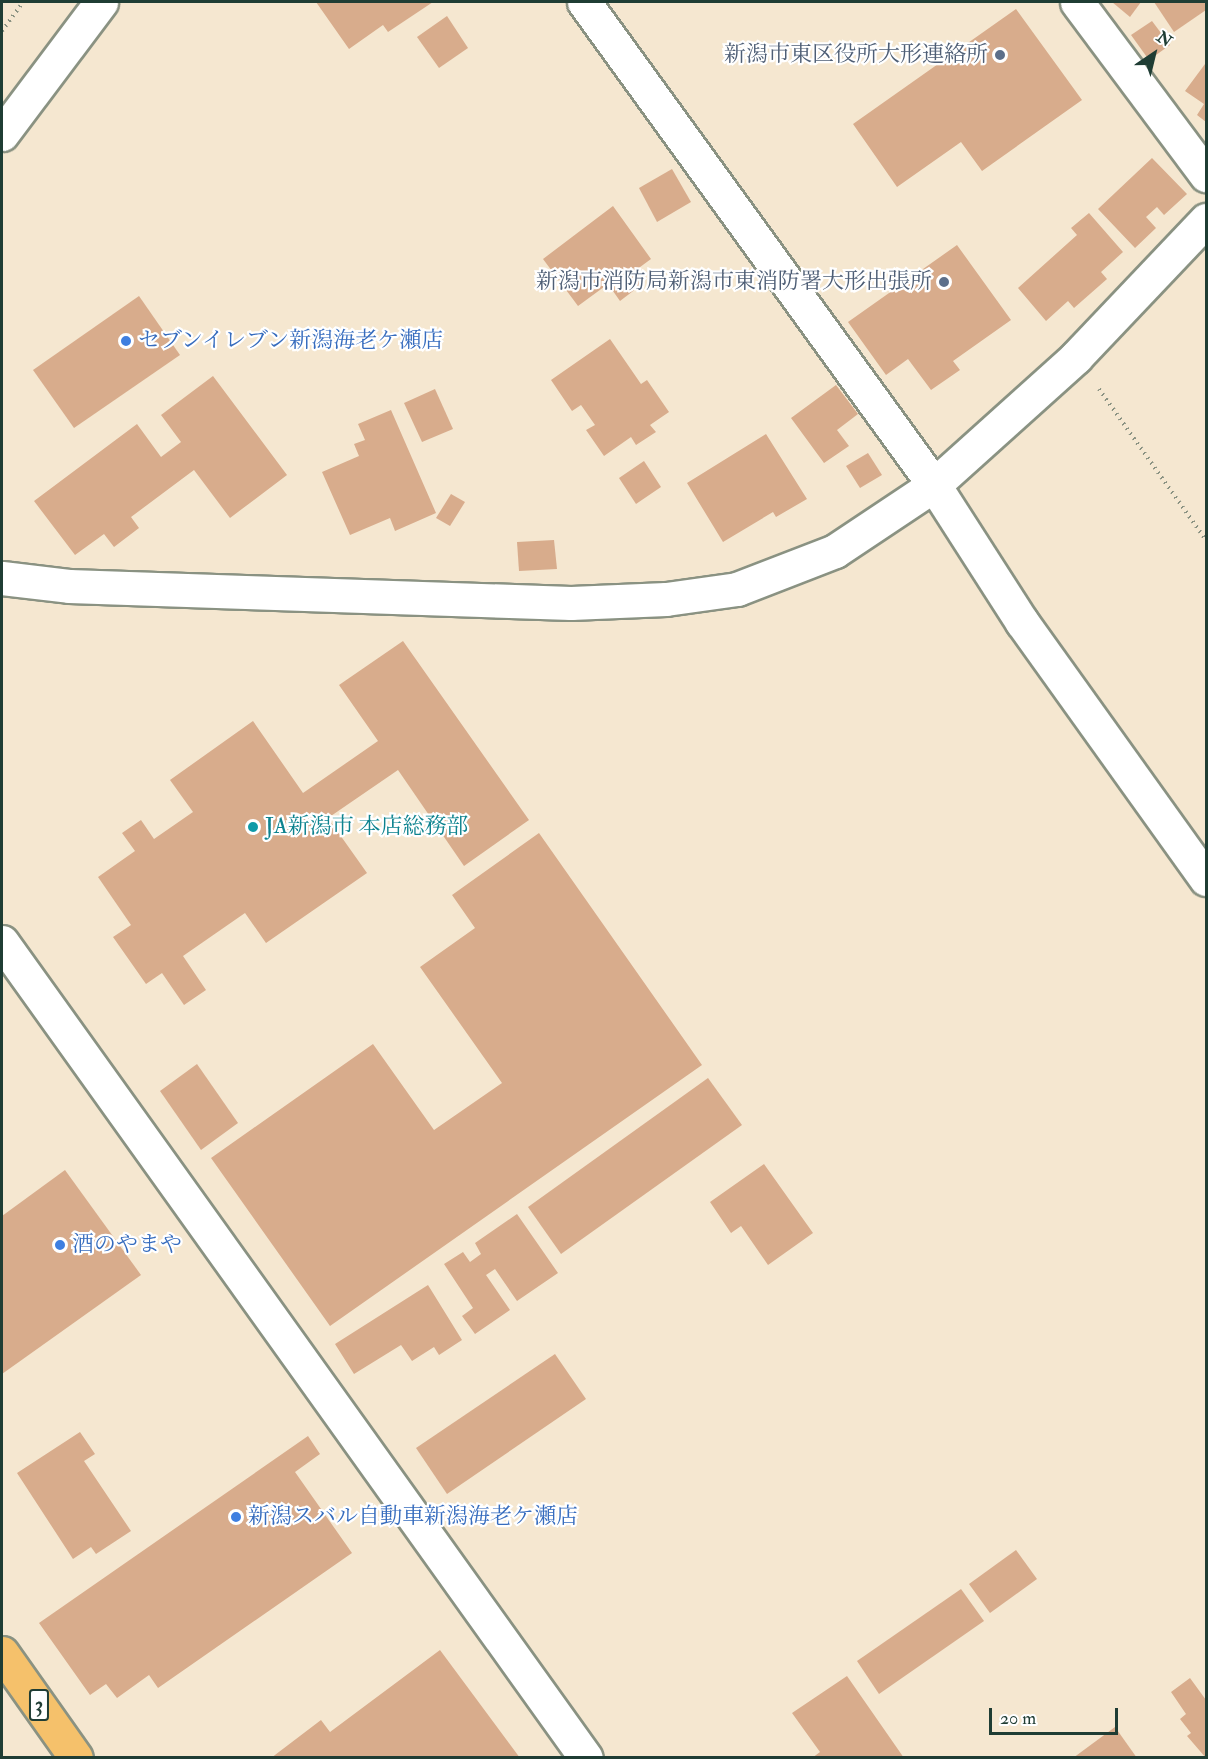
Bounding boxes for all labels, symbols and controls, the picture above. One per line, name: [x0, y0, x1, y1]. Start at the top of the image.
north arrow: [1124, 24, 1184, 84]
text: N: [1153, 27, 1176, 52]
place label: 新潟市東区役所大形連絡所: [724, 42, 988, 68]
marker: 新潟市東区役所大形連絡所: [993, 48, 1007, 62]
place label: 新潟市消防局新潟市東消防署大形出張所: [536, 269, 932, 295]
marker: 新潟市消防局新潟市東消防署大形出張所: [937, 275, 951, 289]
place label: セブンイレブン新潟海老ケ瀬店: [138, 328, 446, 354]
marker: セブンイレブン新潟海老ケ瀬店: [119, 334, 133, 348]
place label: JA新潟市 本店総務部: [265, 814, 468, 840]
marker: JA新潟市 本店総務部: [246, 820, 260, 834]
place label: 酒のやまや: [72, 1232, 182, 1258]
marker: 酒のやまや: [53, 1238, 67, 1252]
place label: 新潟スバル自動車新潟海老ケ瀬店: [248, 1504, 578, 1530]
marker: 新潟スバル自動車新潟海老ケ瀬店: [229, 1510, 243, 1524]
road number: 3: [28, 1687, 50, 1723]
scale bar: [992, 1696, 1121, 1734]
text: 20 m: [1000, 1707, 1036, 1730]

